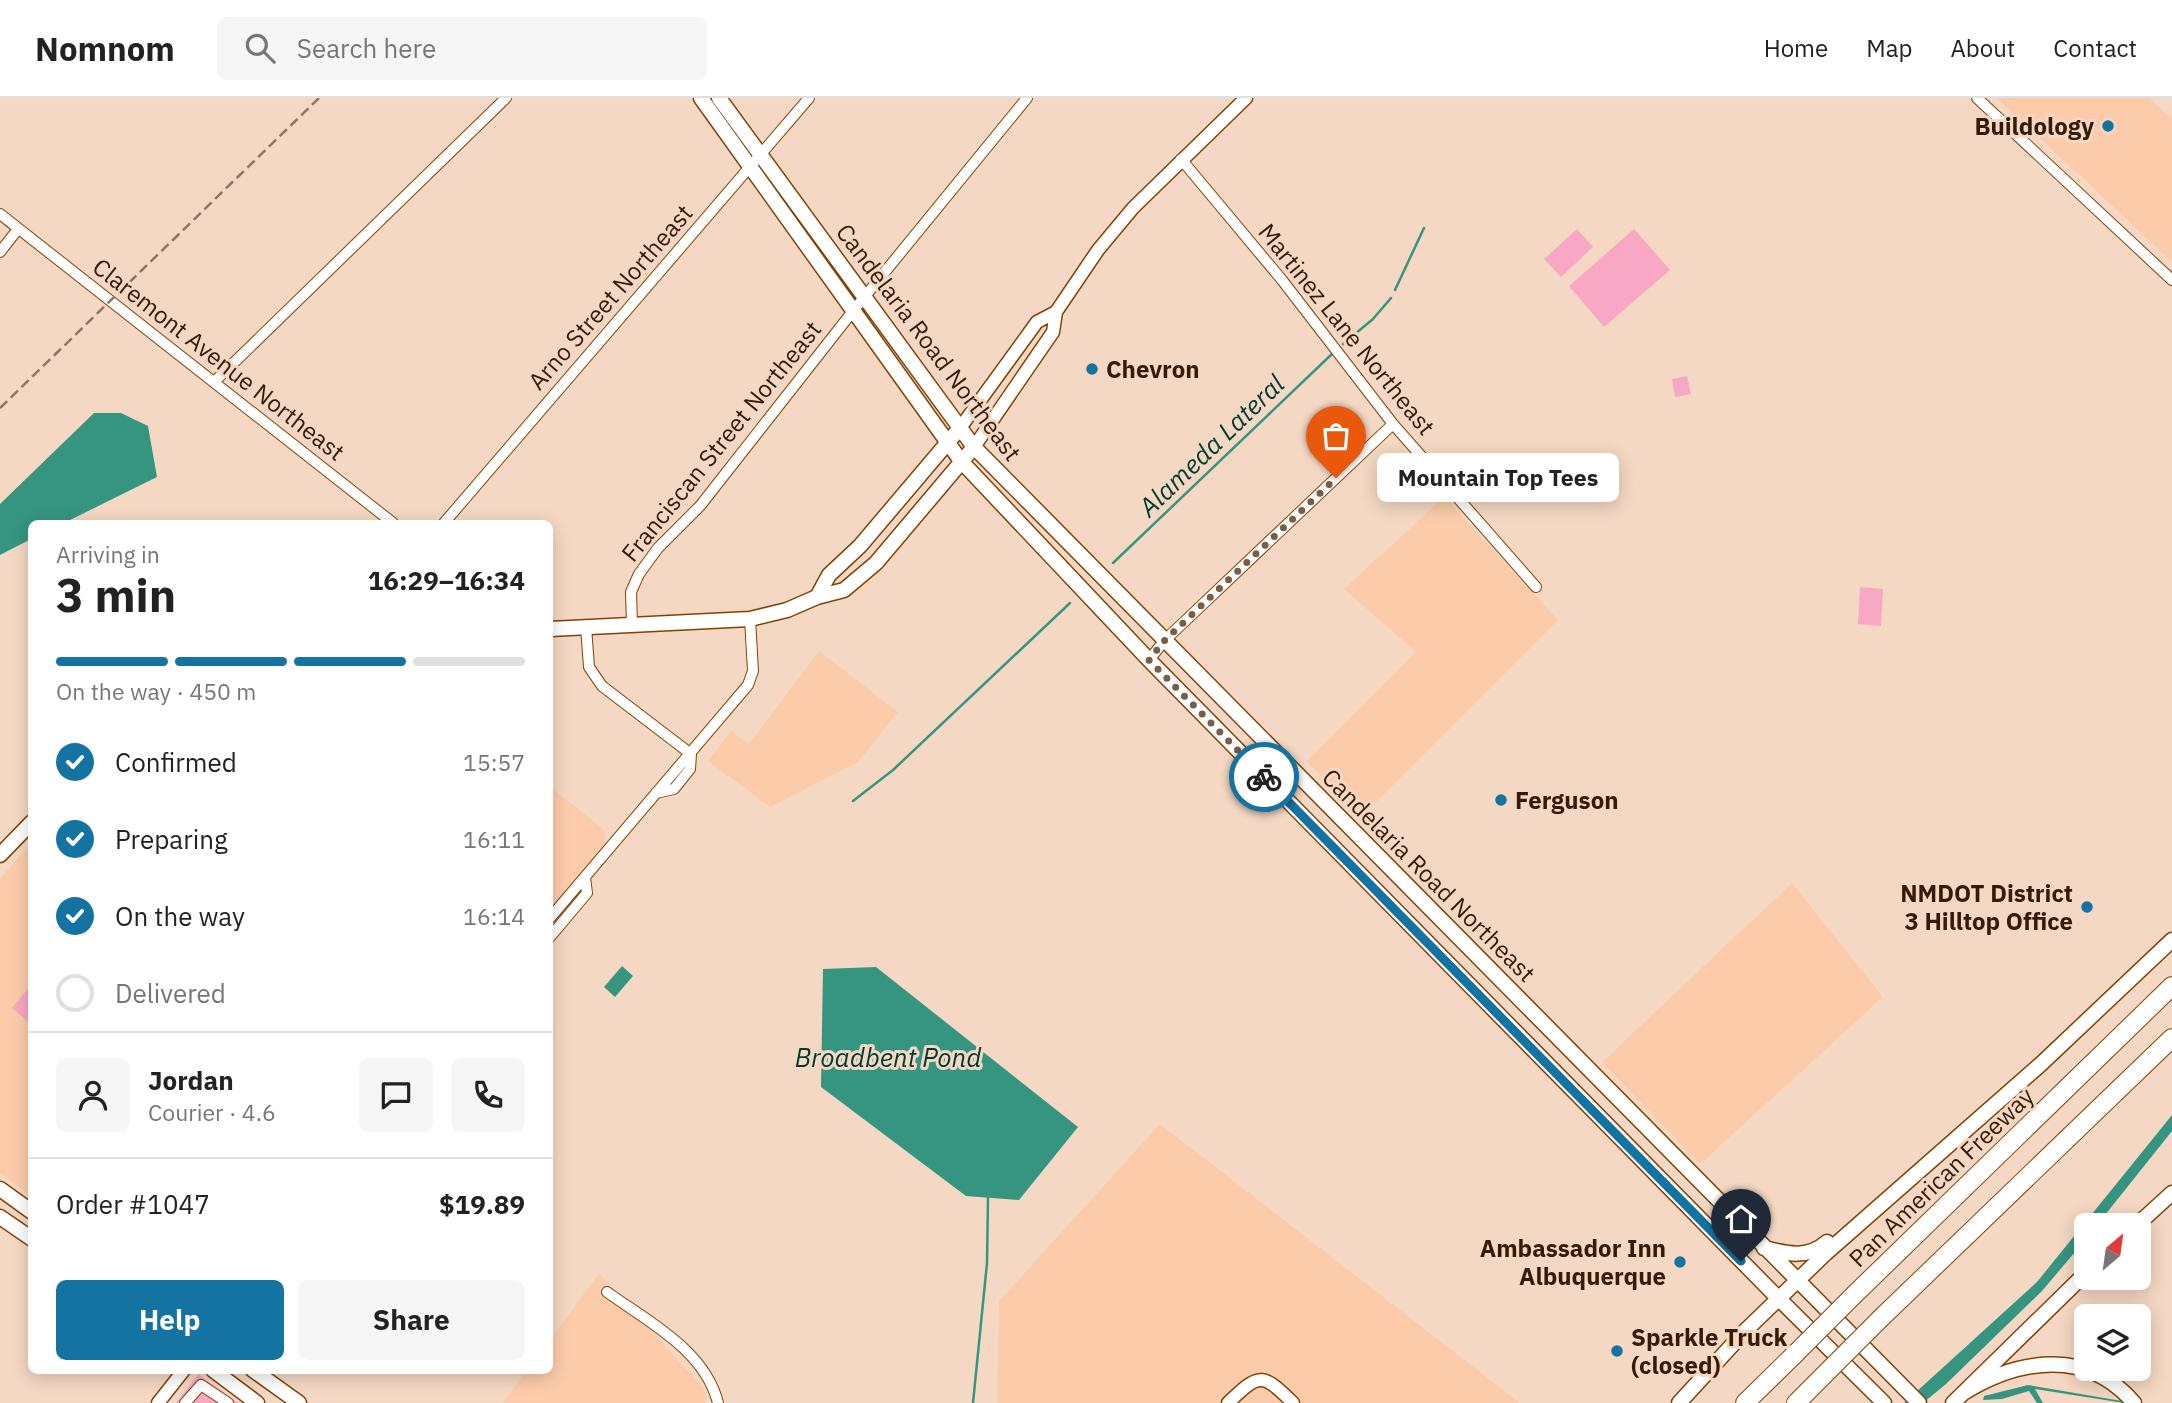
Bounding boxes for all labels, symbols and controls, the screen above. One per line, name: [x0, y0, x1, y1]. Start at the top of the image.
search box: [217, 17, 707, 80]
text: Nomnom: [35, 27, 175, 70]
icon: search: [241, 29, 279, 67]
text: Search here: [297, 31, 436, 65]
text: Home: [1764, 32, 1828, 64]
text: Map: [1866, 32, 1912, 64]
text: About: [1950, 32, 2015, 64]
text: Contact: [2053, 32, 2137, 64]
place label: Buildology: [1974, 110, 2094, 142]
marker: Buildology: [2100, 118, 2116, 134]
street label: Arno Street Northeast: [521, 198, 699, 396]
street label: Martinez Lane Northeast: [1252, 216, 1442, 442]
street label: Candelaria Road Northeast: [829, 217, 1029, 467]
street label: Claremont Avenue Northeast: [86, 251, 352, 467]
street label: Franciscan Street Northeast: [614, 314, 828, 568]
place label: Chevron: [1106, 353, 1200, 385]
marker: Chevron: [1084, 361, 1100, 377]
water label: Alameda Lateral: [1130, 367, 1291, 524]
pin: [1306, 406, 1366, 478]
icon: bag: [1317, 417, 1355, 455]
callout: Mountain Top Tees: [1378, 454, 1620, 502]
text: Mountain Top Tees: [1398, 462, 1598, 492]
text: Arriving in: [56, 539, 160, 569]
text: 16:29–16:34: [368, 563, 525, 597]
text: 3 min: [56, 565, 176, 625]
text: On the way · 450 m: [56, 676, 256, 706]
courier: [1229, 742, 1299, 812]
icon: check: [56, 743, 94, 781]
text: Confirmed: [115, 745, 237, 779]
text: 15:57: [463, 747, 525, 777]
icon: bike: [1245, 758, 1283, 796]
street label: Candelaria Road Northeast: [1315, 761, 1543, 989]
place label: Ferguson: [1515, 784, 1619, 816]
marker: Ferguson: [1493, 792, 1509, 808]
icon: check: [56, 820, 94, 858]
text: Preparing: [115, 822, 228, 856]
text: 16:11: [463, 824, 525, 854]
place label: NMDOT District 3 Hilltop Office: [1900, 877, 2073, 937]
icon: check: [56, 897, 94, 935]
text: On the way: [115, 899, 245, 933]
marker: NMDOT District 3 Hilltop Office: [2079, 899, 2095, 915]
text: 16:14: [463, 901, 525, 931]
text: Delivered: [115, 976, 226, 1010]
water label: Broadbent Pond: [795, 1040, 982, 1074]
button: person: [56, 1058, 130, 1132]
button: chat: [359, 1058, 433, 1132]
button: phone: [451, 1058, 525, 1132]
text: Jordan: [148, 1063, 234, 1097]
street label: Pan American Freeway: [1842, 1080, 2040, 1274]
text: Courier · 4.6: [148, 1097, 276, 1127]
text: Order #1047: [56, 1187, 210, 1221]
text: $19.89: [439, 1187, 525, 1221]
pin: [1711, 1189, 1771, 1261]
icon: home: [1722, 1200, 1760, 1238]
north arrow: [2074, 1213, 2151, 1290]
map controls: [2074, 1213, 2151, 1381]
place label: Ambassador Inn Albuquerque: [1480, 1232, 1666, 1292]
marker: Ambassador Inn Albuquerque: [1672, 1254, 1688, 1270]
button: Help: [56, 1280, 284, 1360]
button: Share: [298, 1280, 525, 1360]
button: layers: [2074, 1304, 2151, 1381]
place label: Sparkle Truck (closed): [1631, 1321, 1788, 1381]
marker: Sparkle Truck (closed): [1609, 1343, 1625, 1359]

